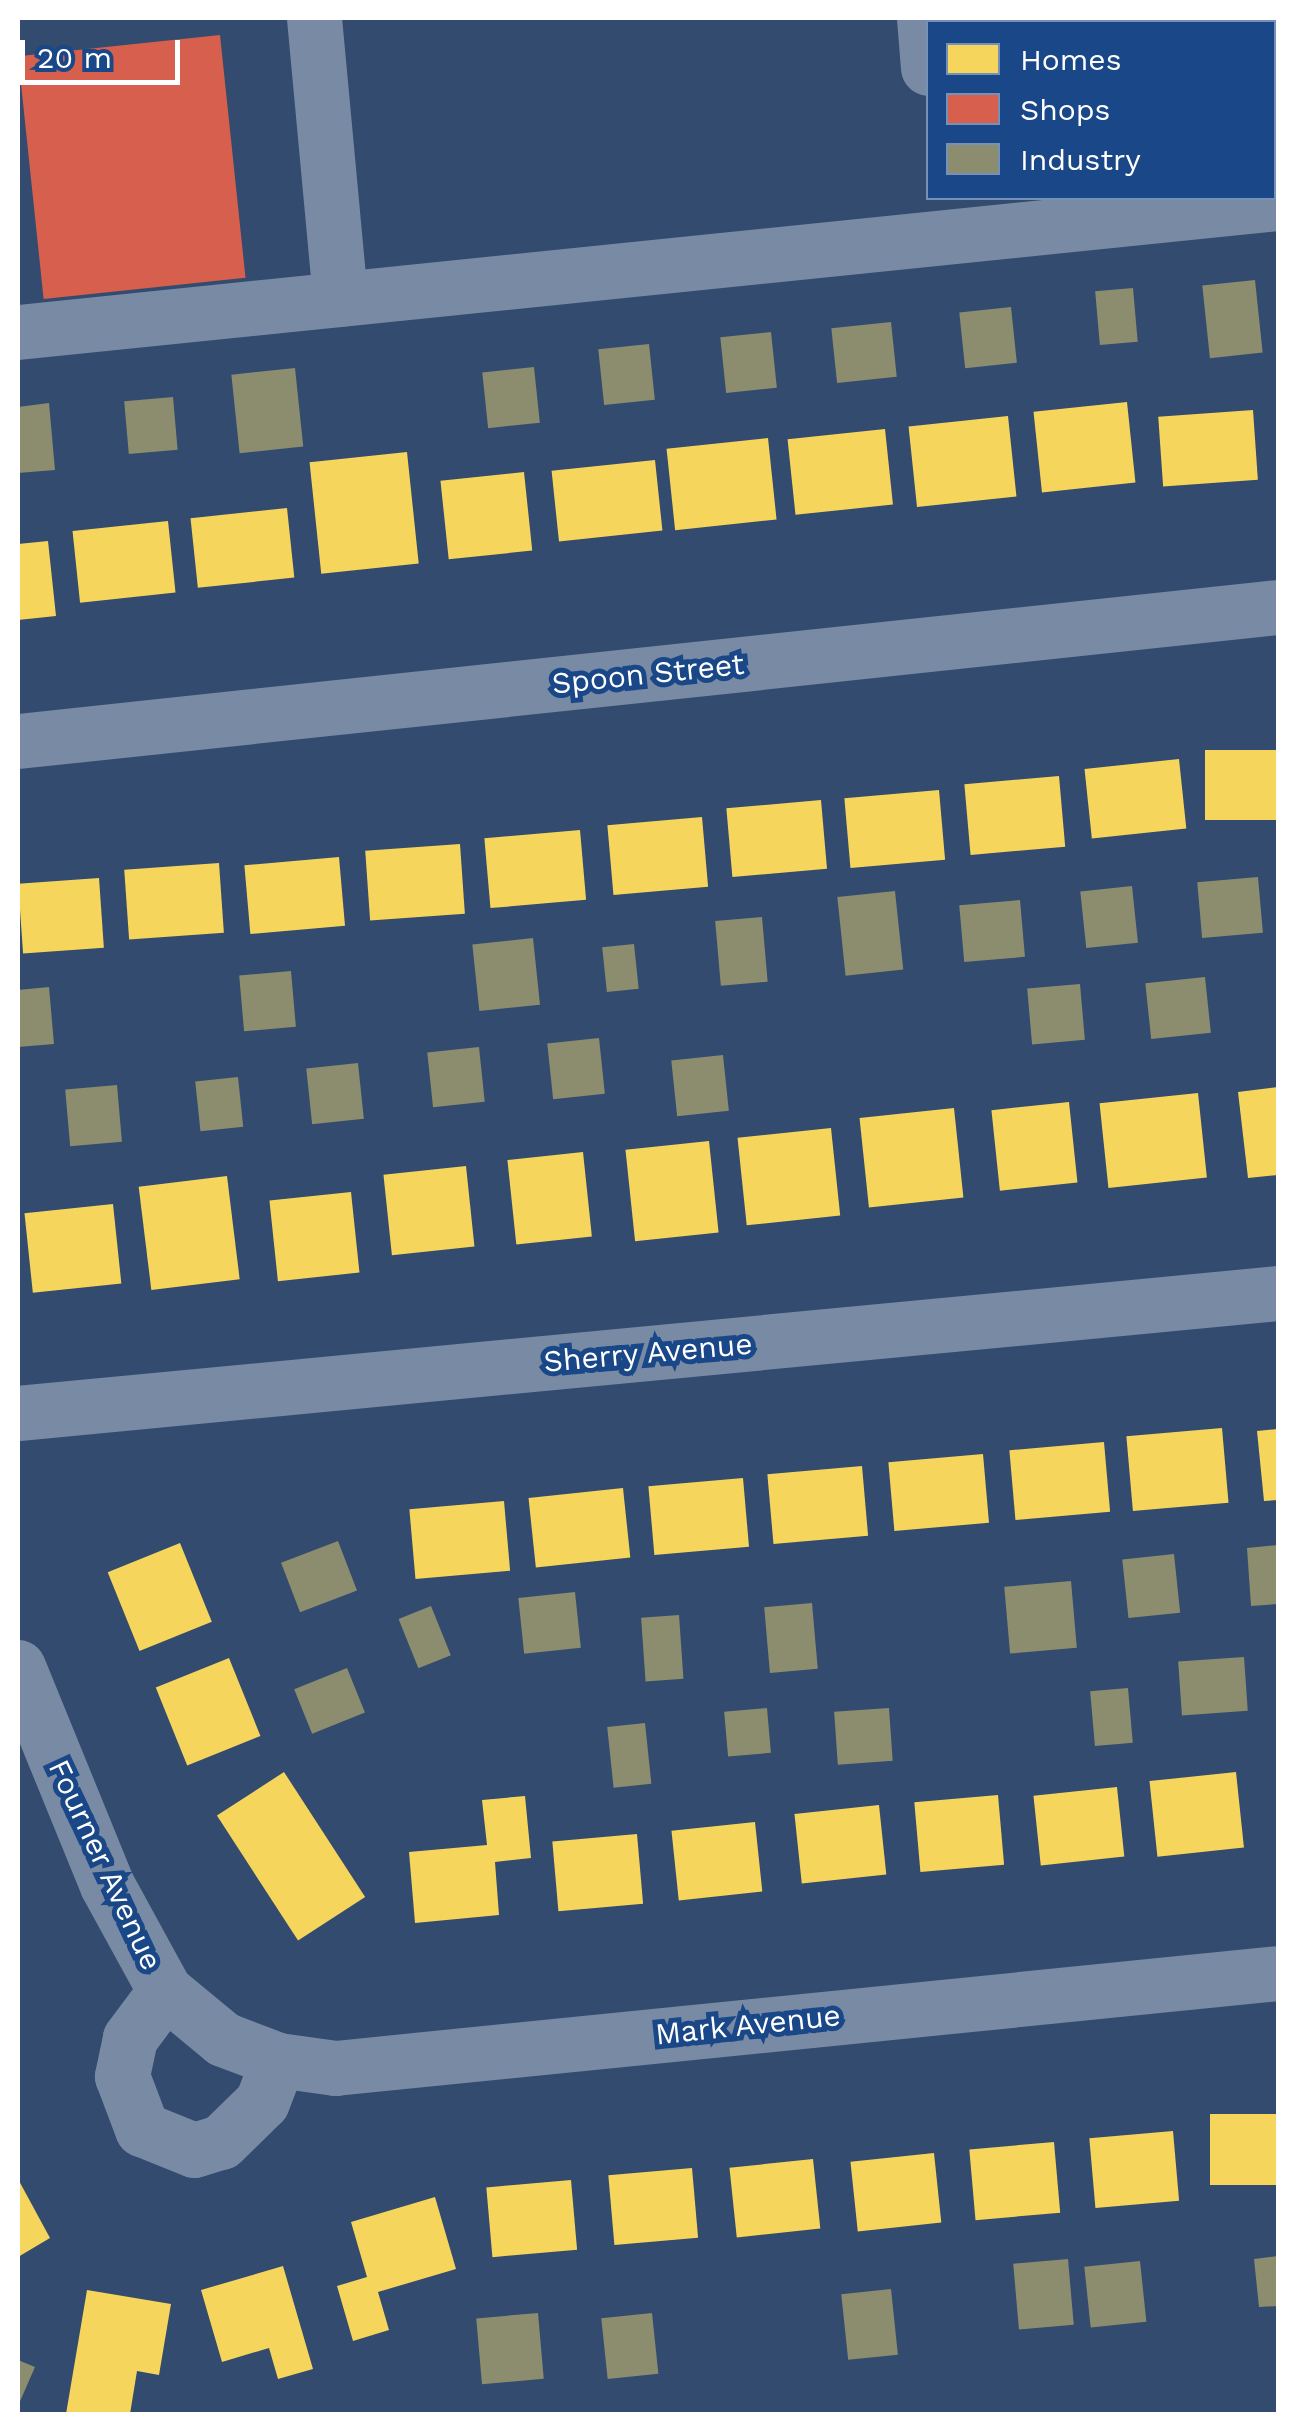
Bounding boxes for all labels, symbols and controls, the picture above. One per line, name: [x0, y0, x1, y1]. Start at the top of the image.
scale bar: [25, 20, 185, 82]
legend: [926, 20, 1276, 200]
text: 20 m: [37, 40, 112, 75]
text: Homes: [1020, 42, 1122, 77]
text: Shops: [1020, 92, 1110, 127]
text: Industry: [1020, 142, 1141, 177]
street label: Spoon Street: [550, 646, 746, 702]
street label: Sherry Avenue: [541, 1326, 755, 1380]
street label: Fourner Avenue: [40, 1753, 170, 1977]
street label: Mark Avenue: [653, 1997, 843, 2053]

